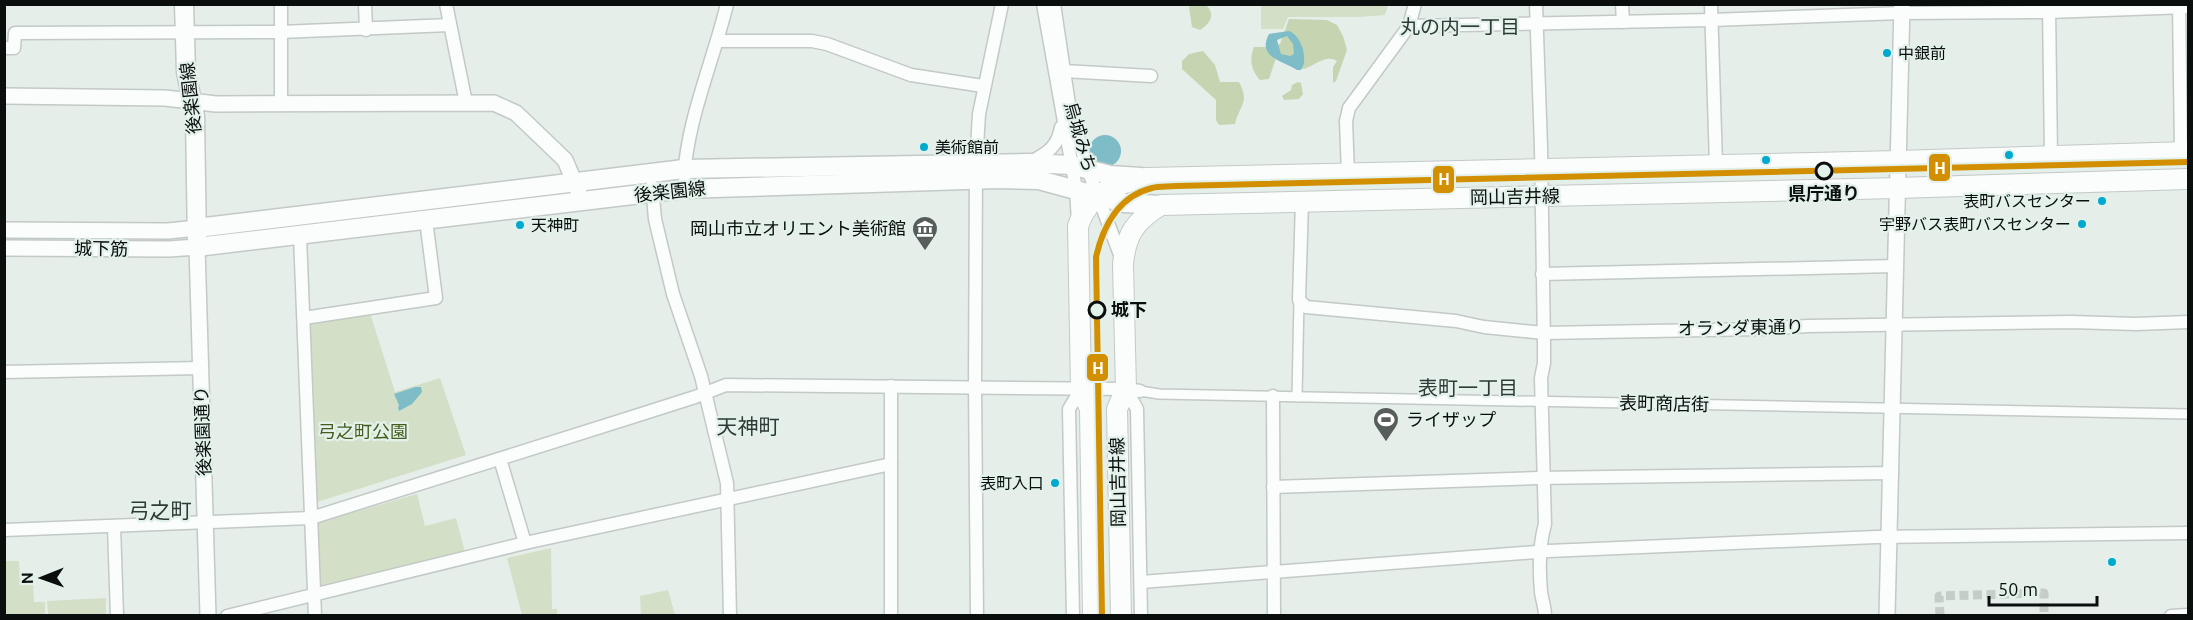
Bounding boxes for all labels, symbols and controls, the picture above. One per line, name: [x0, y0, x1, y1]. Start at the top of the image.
district label: 丸の内一丁目: [1400, 15, 1520, 38]
place label: 中銀前: [1898, 44, 1946, 62]
marker: 中銀前: [1881, 47, 1893, 59]
street label: 後楽園線: [176, 61, 204, 135]
street label: 烏城みち: [1061, 99, 1100, 174]
place label: 美術館前: [935, 138, 999, 156]
marker: 美術館前: [918, 141, 930, 153]
unlabelled marker: [2003, 149, 2015, 161]
line badge: H: [1928, 153, 1951, 182]
unlabelled marker: [1760, 154, 1772, 166]
text: H: [1934, 159, 1946, 177]
marker: 県庁通り: [1815, 162, 1833, 180]
line badge: H: [1432, 165, 1455, 194]
text: H: [1438, 170, 1450, 188]
street label: 後楽園線: [633, 177, 707, 205]
place label: 県庁通り: [1788, 183, 1860, 203]
street label: 岡山吉井線: [1470, 185, 1560, 207]
place label: 表町バスセンター: [1963, 192, 2091, 210]
marker: 表町バスセンター: [2096, 195, 2108, 207]
museum icon: 岡山市立オリエント美術館: [910, 214, 940, 252]
place label: 宇野バス表町バスセンター: [1879, 215, 2071, 233]
place label: 天神町: [531, 216, 579, 234]
place label: 岡山市立オリエント美術館: [690, 218, 906, 238]
marker: 宇野バス表町バスセンター: [2076, 218, 2088, 230]
marker: 天神町: [514, 219, 526, 231]
street label: 城下筋: [74, 238, 128, 258]
place label: 城下: [1111, 299, 1147, 319]
marker: 城下: [1088, 301, 1106, 319]
street label: オランダ東通り: [1678, 316, 1804, 338]
line badge: H: [1086, 353, 1109, 382]
text: H: [1092, 359, 1104, 377]
district label: 表町一丁目: [1418, 376, 1518, 399]
street label: 後楽園通り: [190, 386, 214, 476]
street label: 表町商店街: [1619, 392, 1709, 414]
sports icon: ライザップ: [1371, 405, 1401, 443]
place label: ライザップ: [1406, 409, 1496, 429]
district label: 天神町: [717, 414, 780, 438]
park label: 弓之町公園: [318, 421, 408, 441]
street label: 岡山吉井線: [1106, 437, 1128, 527]
place label: 表町入口: [980, 474, 1044, 492]
marker: 表町入口: [1049, 477, 1061, 489]
district label: 弓之町: [129, 498, 192, 522]
north arrow: [12, 548, 72, 608]
unlabelled marker: [2106, 556, 2118, 568]
scale bar: [1989, 569, 2097, 607]
text: N: [18, 572, 36, 584]
text: 50 m: [1998, 579, 2038, 599]

